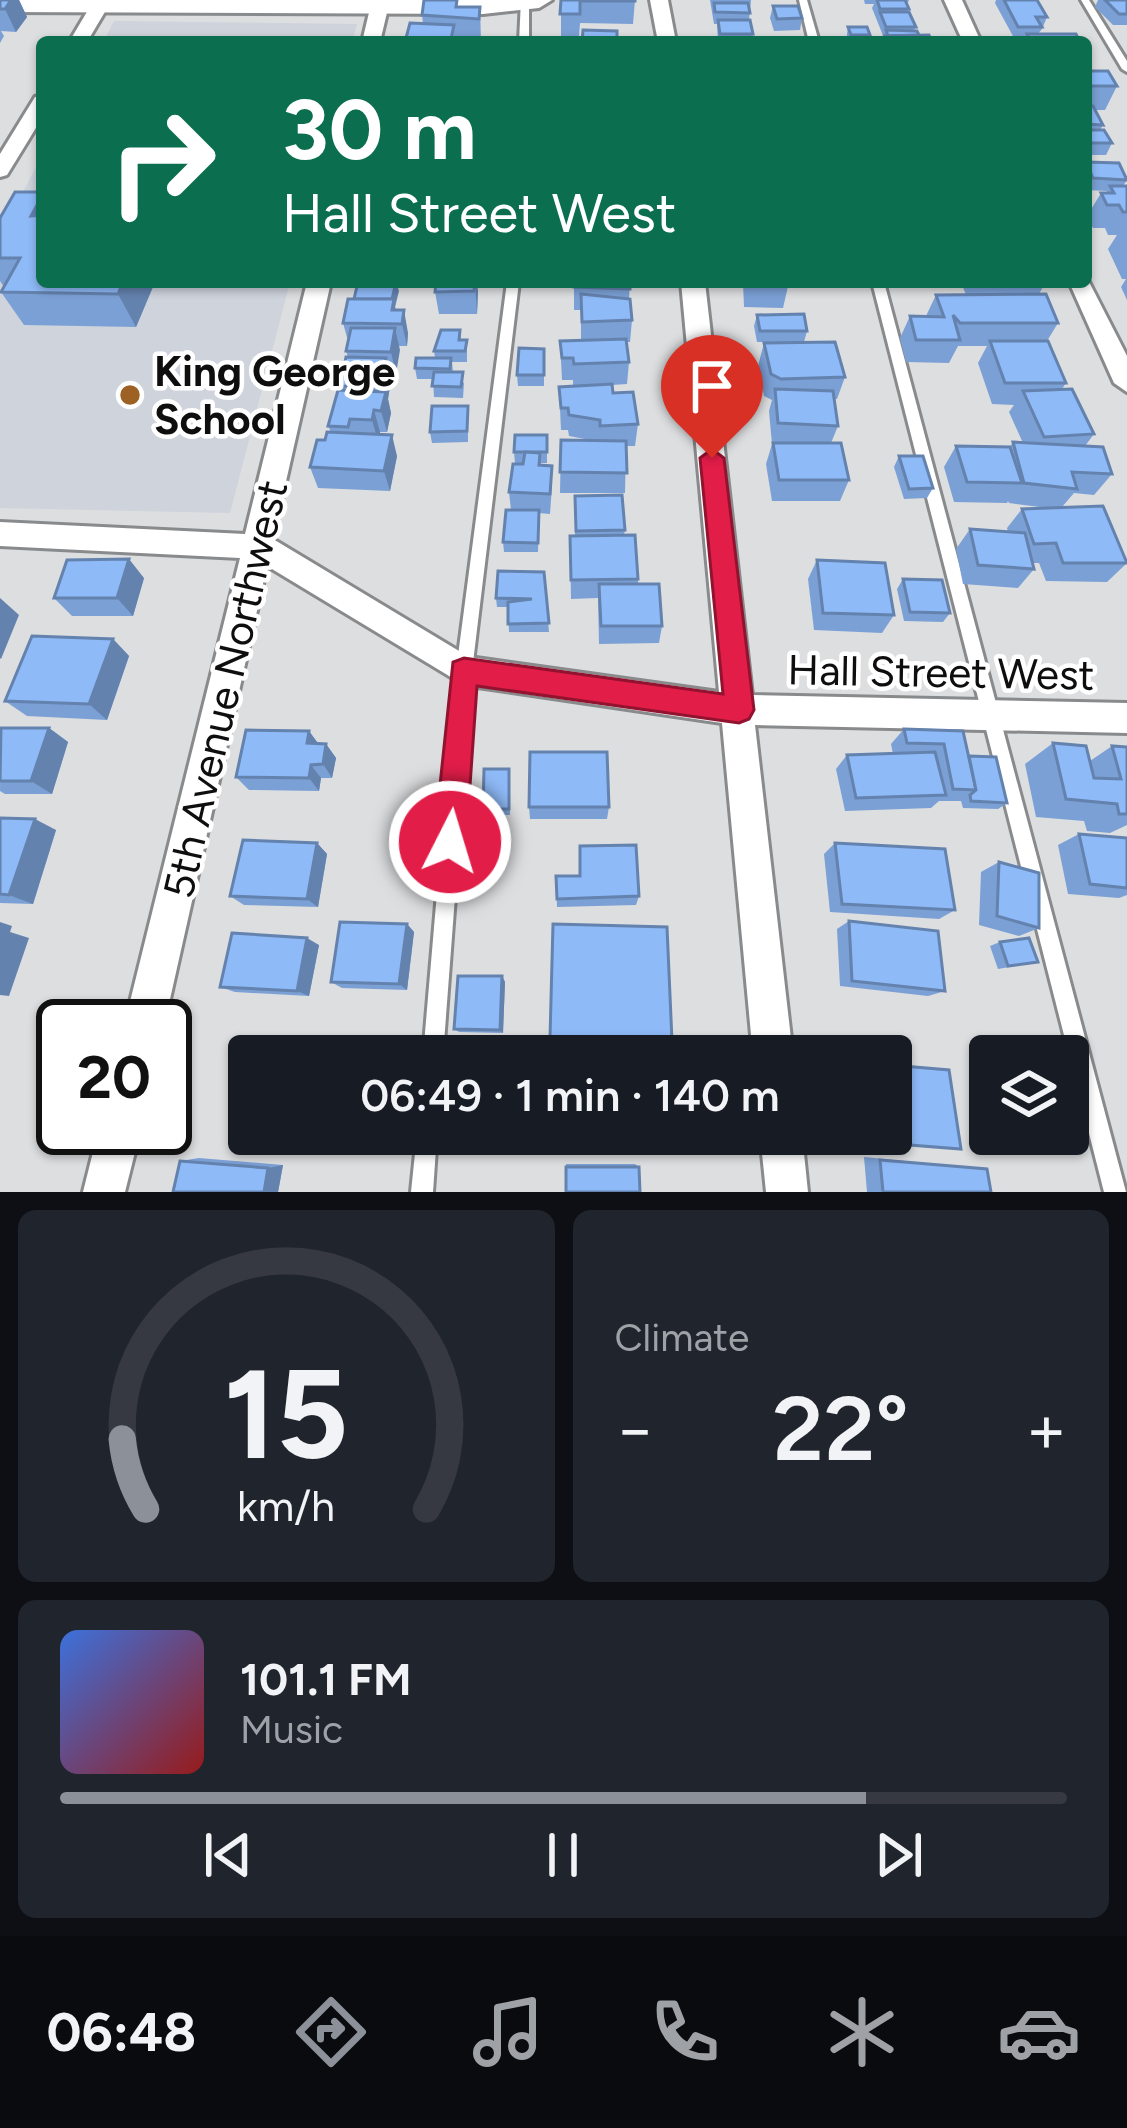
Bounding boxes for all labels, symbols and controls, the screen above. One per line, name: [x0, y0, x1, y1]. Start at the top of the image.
text: 30 m: [282, 79, 476, 180]
icon: right: [84, 84, 240, 240]
text: Hall Street West: [282, 181, 676, 246]
pin: [661, 335, 763, 458]
place label: King George School: [154, 346, 395, 445]
icon: arrive: [679, 353, 745, 419]
marker: King George School: [117, 382, 143, 408]
street label: 5th Avenue Northwest: [153, 475, 298, 903]
street label: Hall Street West: [787, 644, 1095, 701]
position arrow: [387, 779, 513, 905]
speed limit sign: 20: [36, 999, 192, 1155]
map controls: [969, 1035, 1089, 1155]
button: layers: [969, 1035, 1089, 1155]
text: 06:49 · 1 min · 140 m: [360, 1068, 780, 1122]
text: Climate: [615, 1314, 749, 1361]
text: 15: [224, 1339, 349, 1489]
text: 22°: [773, 1374, 909, 1483]
text: −: [615, 1389, 656, 1469]
text: +: [1026, 1389, 1067, 1469]
text: km/h: [237, 1480, 335, 1532]
text: 101.1 FM: [240, 1652, 412, 1706]
text: Music: [240, 1706, 343, 1753]
icon: previous: [195, 1822, 261, 1888]
icon: pause: [530, 1822, 596, 1888]
icon: next: [866, 1822, 932, 1888]
icon: directions: [289, 1990, 373, 2074]
icon: music: [466, 1990, 550, 2074]
icon: phone: [643, 1990, 727, 2074]
icon: climate: [820, 1990, 904, 2074]
icon: car: [997, 1990, 1081, 2074]
text: 06:48: [46, 2000, 196, 2065]

